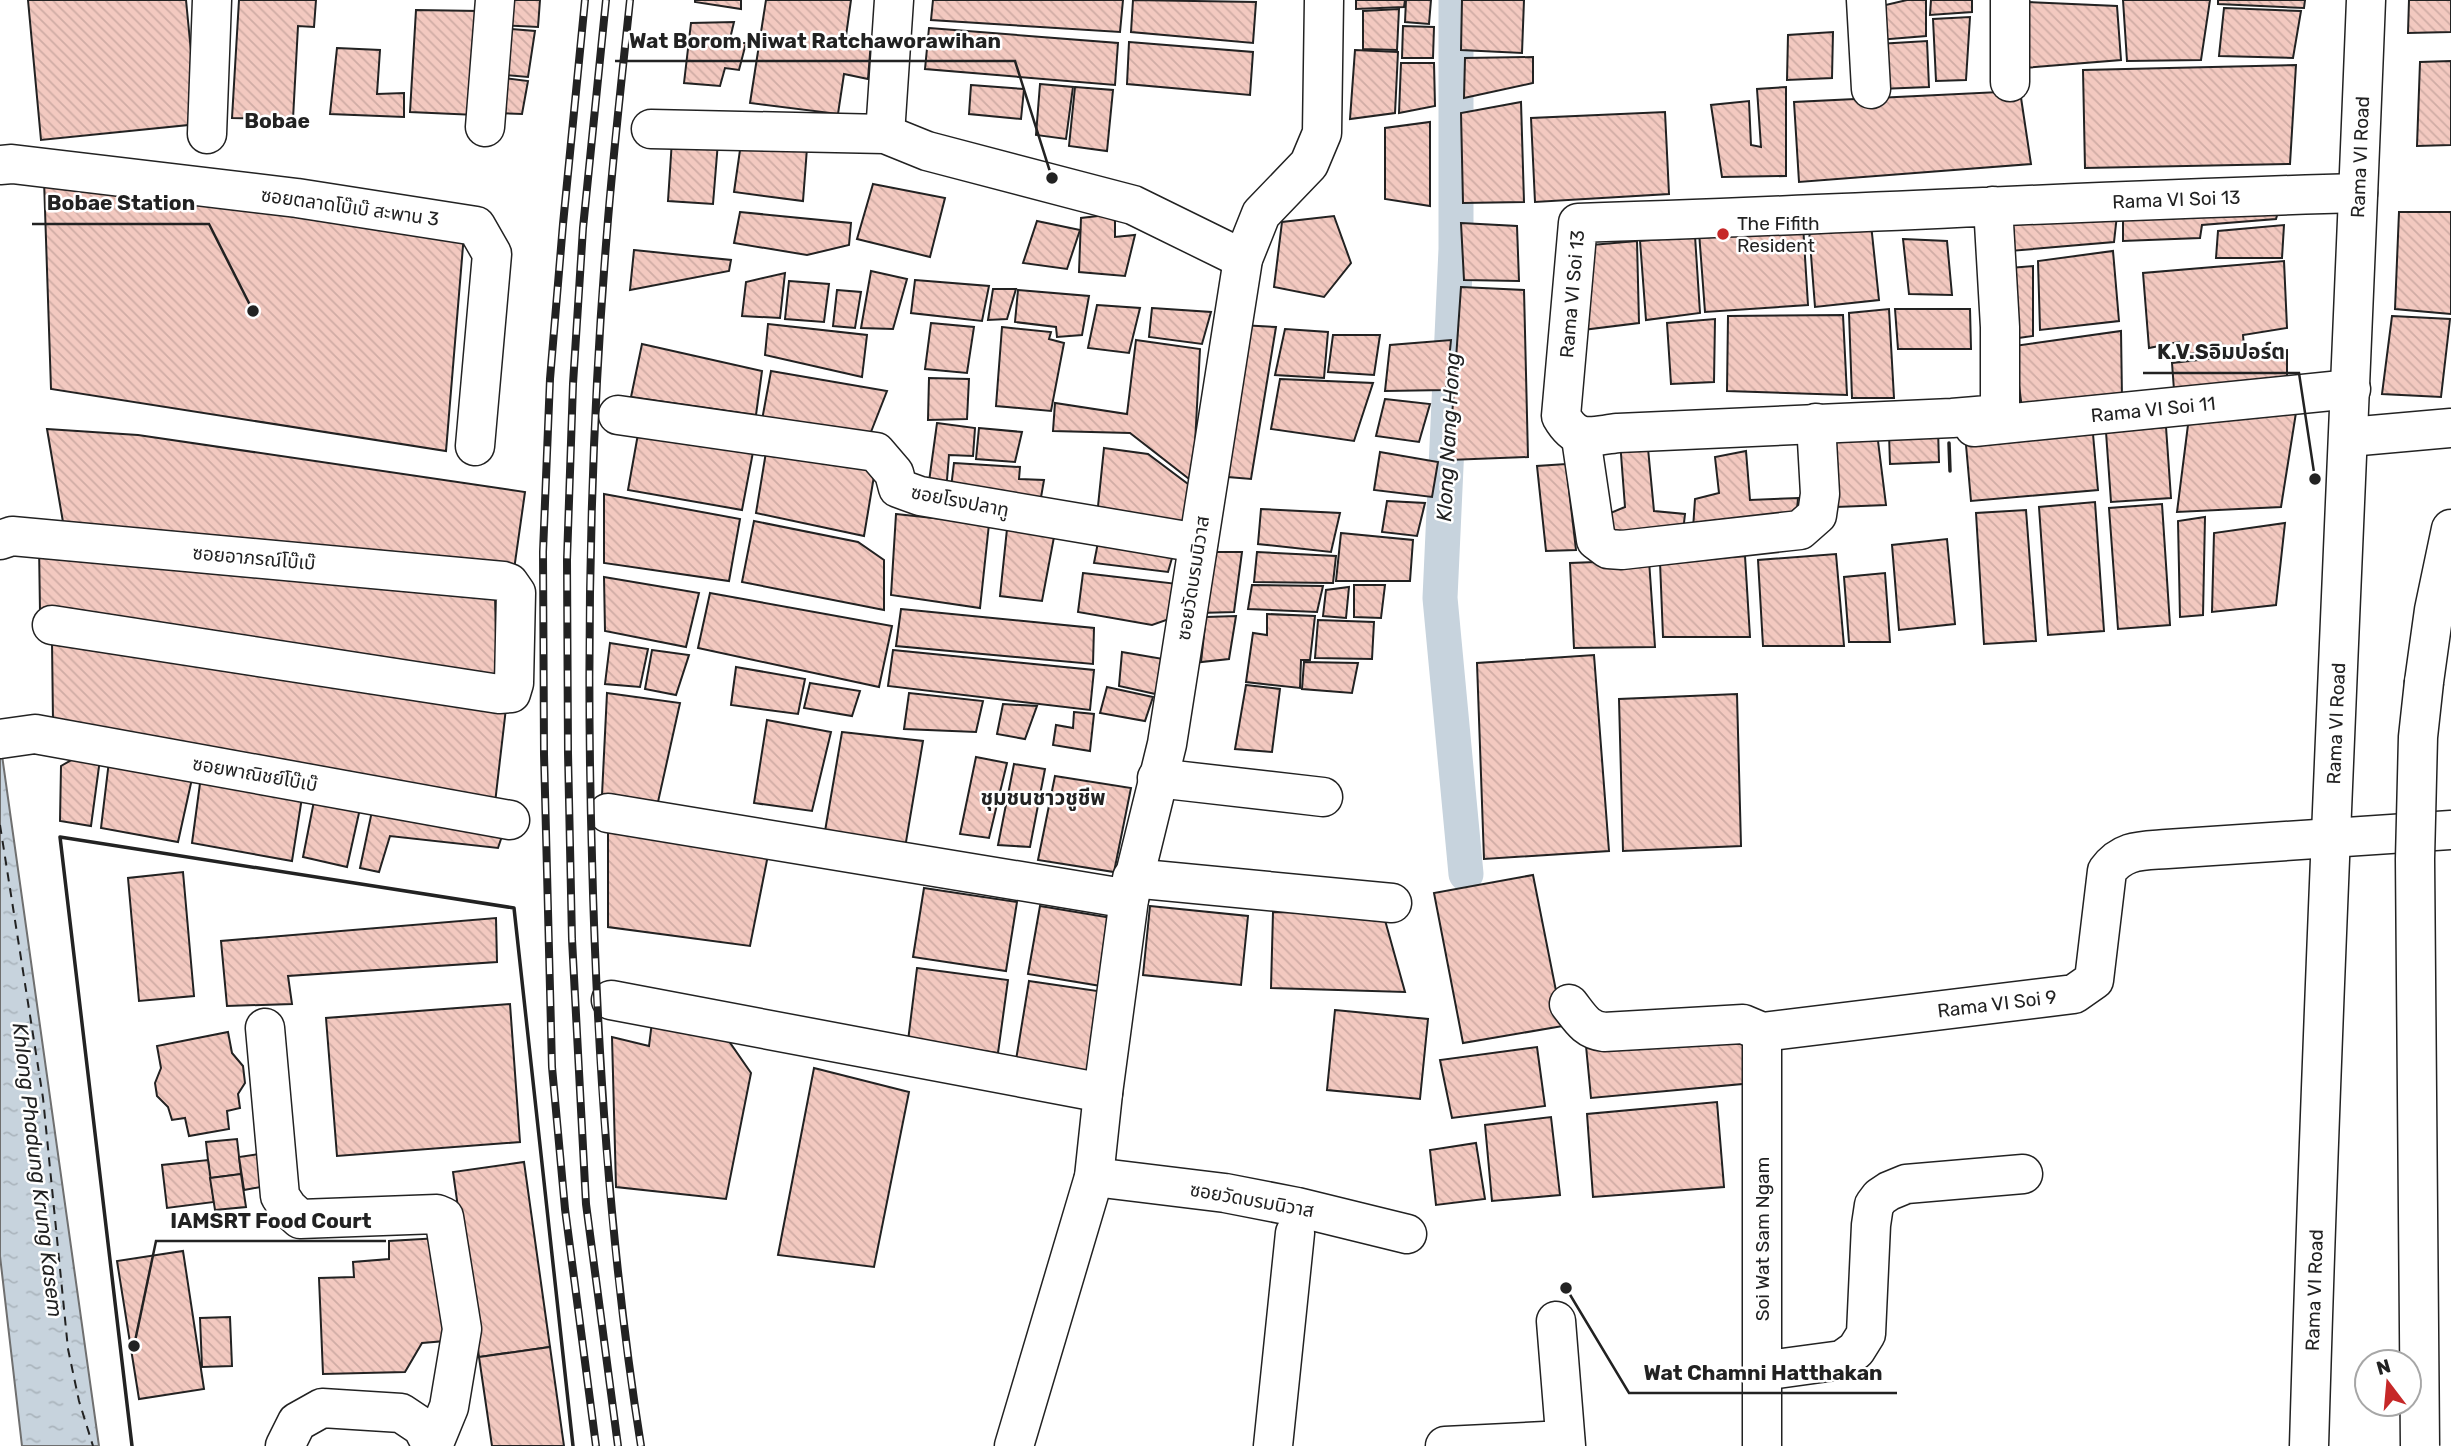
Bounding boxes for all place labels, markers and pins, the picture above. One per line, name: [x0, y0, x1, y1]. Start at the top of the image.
callout: Wat Borom Niwat Ratchaworawihan: [615, 19, 1015, 61]
callout: Bobae Station: [32, 182, 209, 224]
place label: The Fifith Resident: [1737, 212, 1820, 257]
marker: The Fifith Resident: [1715, 226, 1731, 242]
callout: K.V.Sอิมปอร์ต: [2143, 331, 2299, 373]
callout: IAMSRT Food Court: [156, 1199, 386, 1241]
callout: Wat Chamni Hatthakan: [1629, 1351, 1897, 1393]

